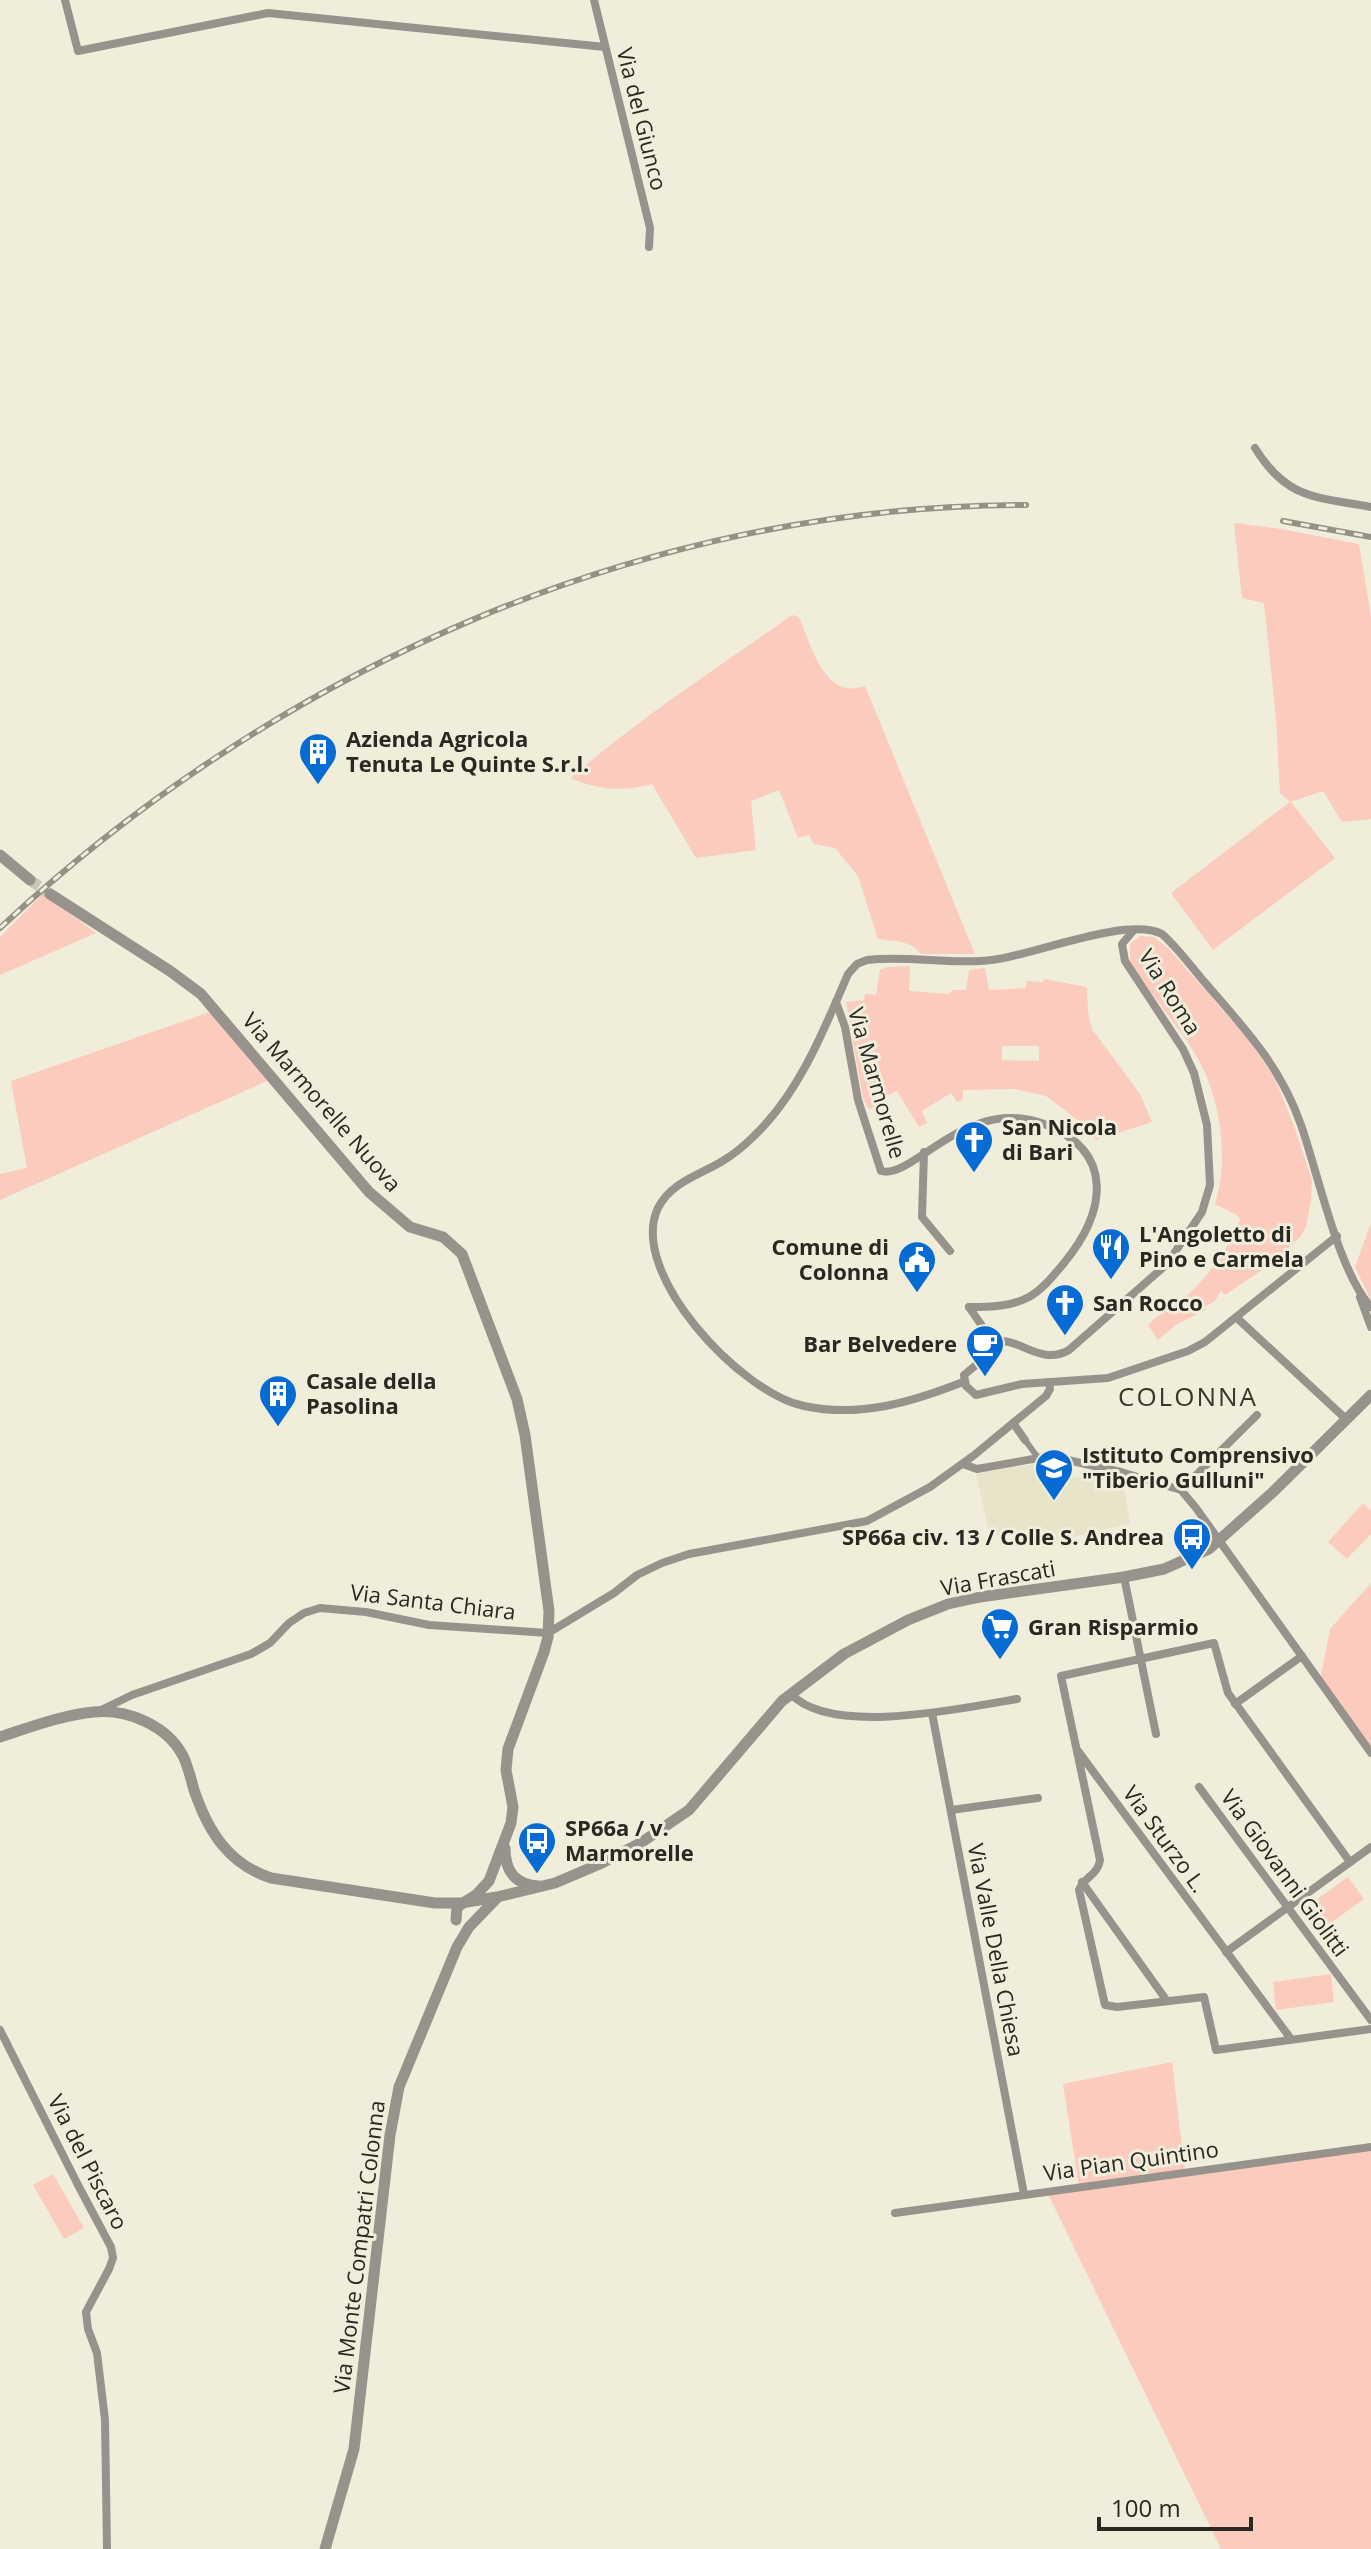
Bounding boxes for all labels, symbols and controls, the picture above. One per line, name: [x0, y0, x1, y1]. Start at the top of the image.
street label: Via del Giunco: [611, 44, 675, 193]
place label: Azienda Agricola Tenuta Le Quinte S.r.l.: [346, 723, 589, 778]
building icon: Azienda Agricola Tenuta Le Quinte S.r.l.: [297, 731, 339, 786]
street label: Via Roma: [1133, 943, 1209, 1040]
street label: Via Marmorelle: [842, 1004, 914, 1162]
street label: Via Marmorelle Nuova: [237, 1005, 409, 1197]
place label: San Nicola di Bari: [1002, 1111, 1117, 1166]
church icon: San Nicola di Bari: [953, 1119, 995, 1174]
place label: L'Angoletto di Pino e Carmela: [1139, 1218, 1304, 1273]
restaurant icon: L'Angoletto di Pino e Carmela: [1090, 1226, 1132, 1281]
place label: Comune di Colonna: [771, 1231, 889, 1286]
public building icon: Comune di Colonna: [896, 1239, 938, 1294]
church icon: San Rocco: [1044, 1282, 1086, 1337]
place label: San Rocco: [1093, 1287, 1203, 1317]
cafe icon: Bar Belvedere: [964, 1323, 1006, 1378]
place label: Bar Belvedere: [803, 1328, 957, 1358]
place label: Casale della Pasolina: [306, 1365, 437, 1420]
building icon: Casale della Pasolina: [257, 1373, 299, 1428]
district label: COLONNA: [1118, 1378, 1258, 1414]
place label: Istituto Comprensivo "Tiberio Gulluni": [1082, 1439, 1314, 1494]
school or university icon: Istituto Comprensivo "Tiberio Gulluni": [1033, 1447, 1075, 1502]
bus stop icon: SP66a civ. 13 / Colle S. Andrea: [1171, 1516, 1213, 1571]
place label: SP66a civ. 13 / Colle S. Andrea: [842, 1521, 1164, 1551]
street label: Via Frascati: [938, 1552, 1057, 1602]
street label: Via Santa Chiara: [349, 1576, 518, 1626]
supermarket icon: Gran Risparmio: [979, 1606, 1021, 1661]
place label: Gran Risparmio: [1028, 1611, 1199, 1641]
street label: Via Sturzo L.: [1117, 1779, 1215, 1898]
street label: Via Giovanni Giolitti: [1215, 1783, 1357, 1962]
place label: SP66a / v. Marmorelle: [565, 1812, 694, 1867]
bus stop icon: SP66a / v. Marmorelle: [516, 1820, 558, 1875]
street label: Via Valle Della Chiesa: [962, 1841, 1032, 2059]
street label: Via del Piscaro: [42, 2089, 136, 2234]
street label: Via Monte Compatri Colonna: [325, 2098, 391, 2395]
street label: Via Pian Quintino: [1041, 2133, 1220, 2187]
scale bar: [1099, 2481, 1251, 2531]
text: 100 m: [1111, 2491, 1181, 2524]

